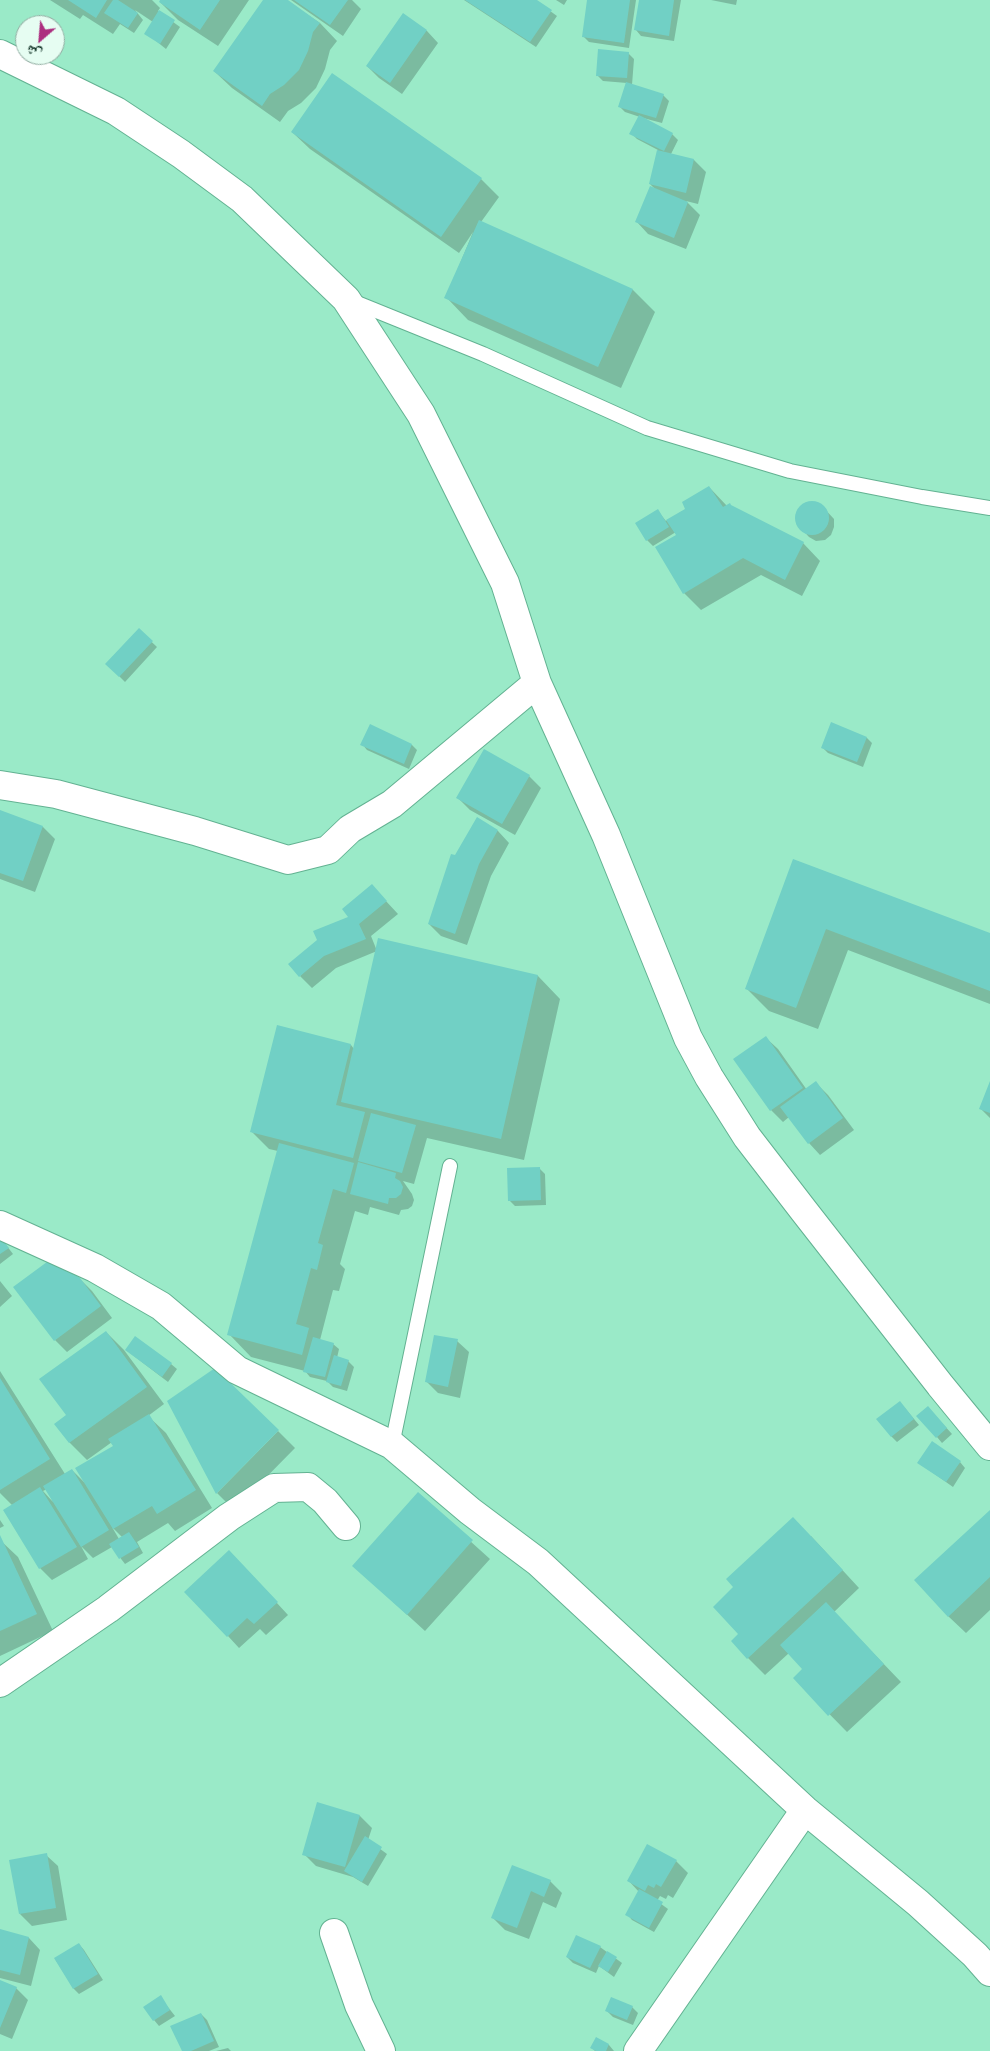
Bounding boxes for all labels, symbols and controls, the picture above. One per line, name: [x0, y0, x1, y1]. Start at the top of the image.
north arrow: [15, 15, 65, 65]
text: ش: [23, 41, 44, 64]

